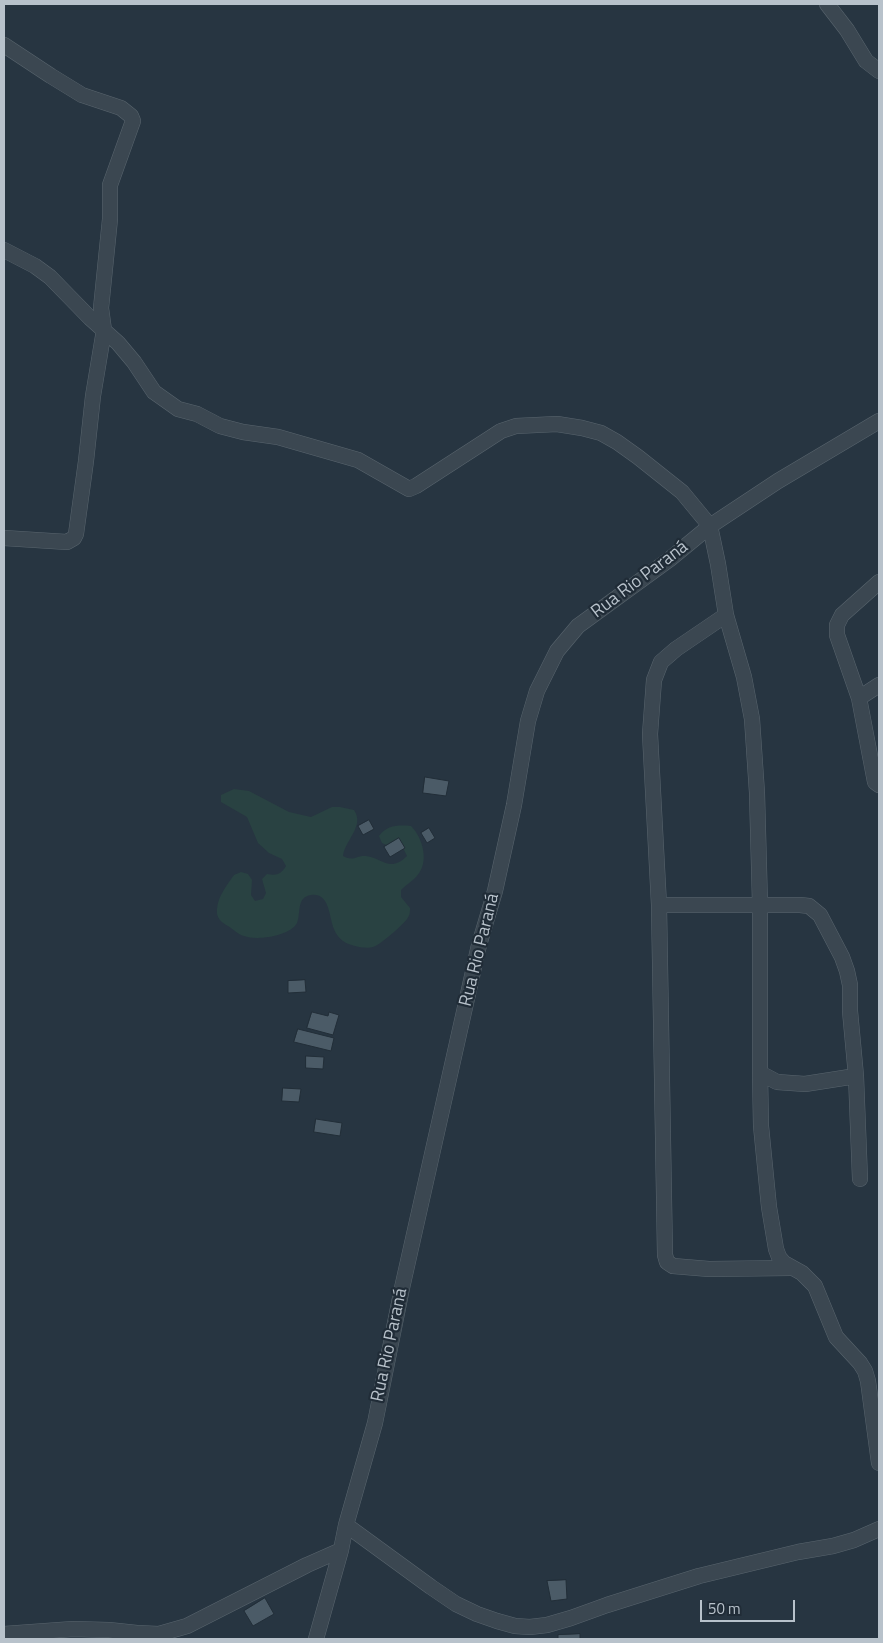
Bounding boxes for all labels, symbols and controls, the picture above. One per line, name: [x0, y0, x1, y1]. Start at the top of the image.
street label: Rua Rio Paraná: [587, 537, 693, 623]
street label: Rua Rio Paraná: [456, 891, 504, 1009]
street label: Rua Rio Paraná: [367, 1286, 413, 1404]
scale bar: [703, 1590, 798, 1622]
text: 50 m: [708, 1597, 741, 1620]

